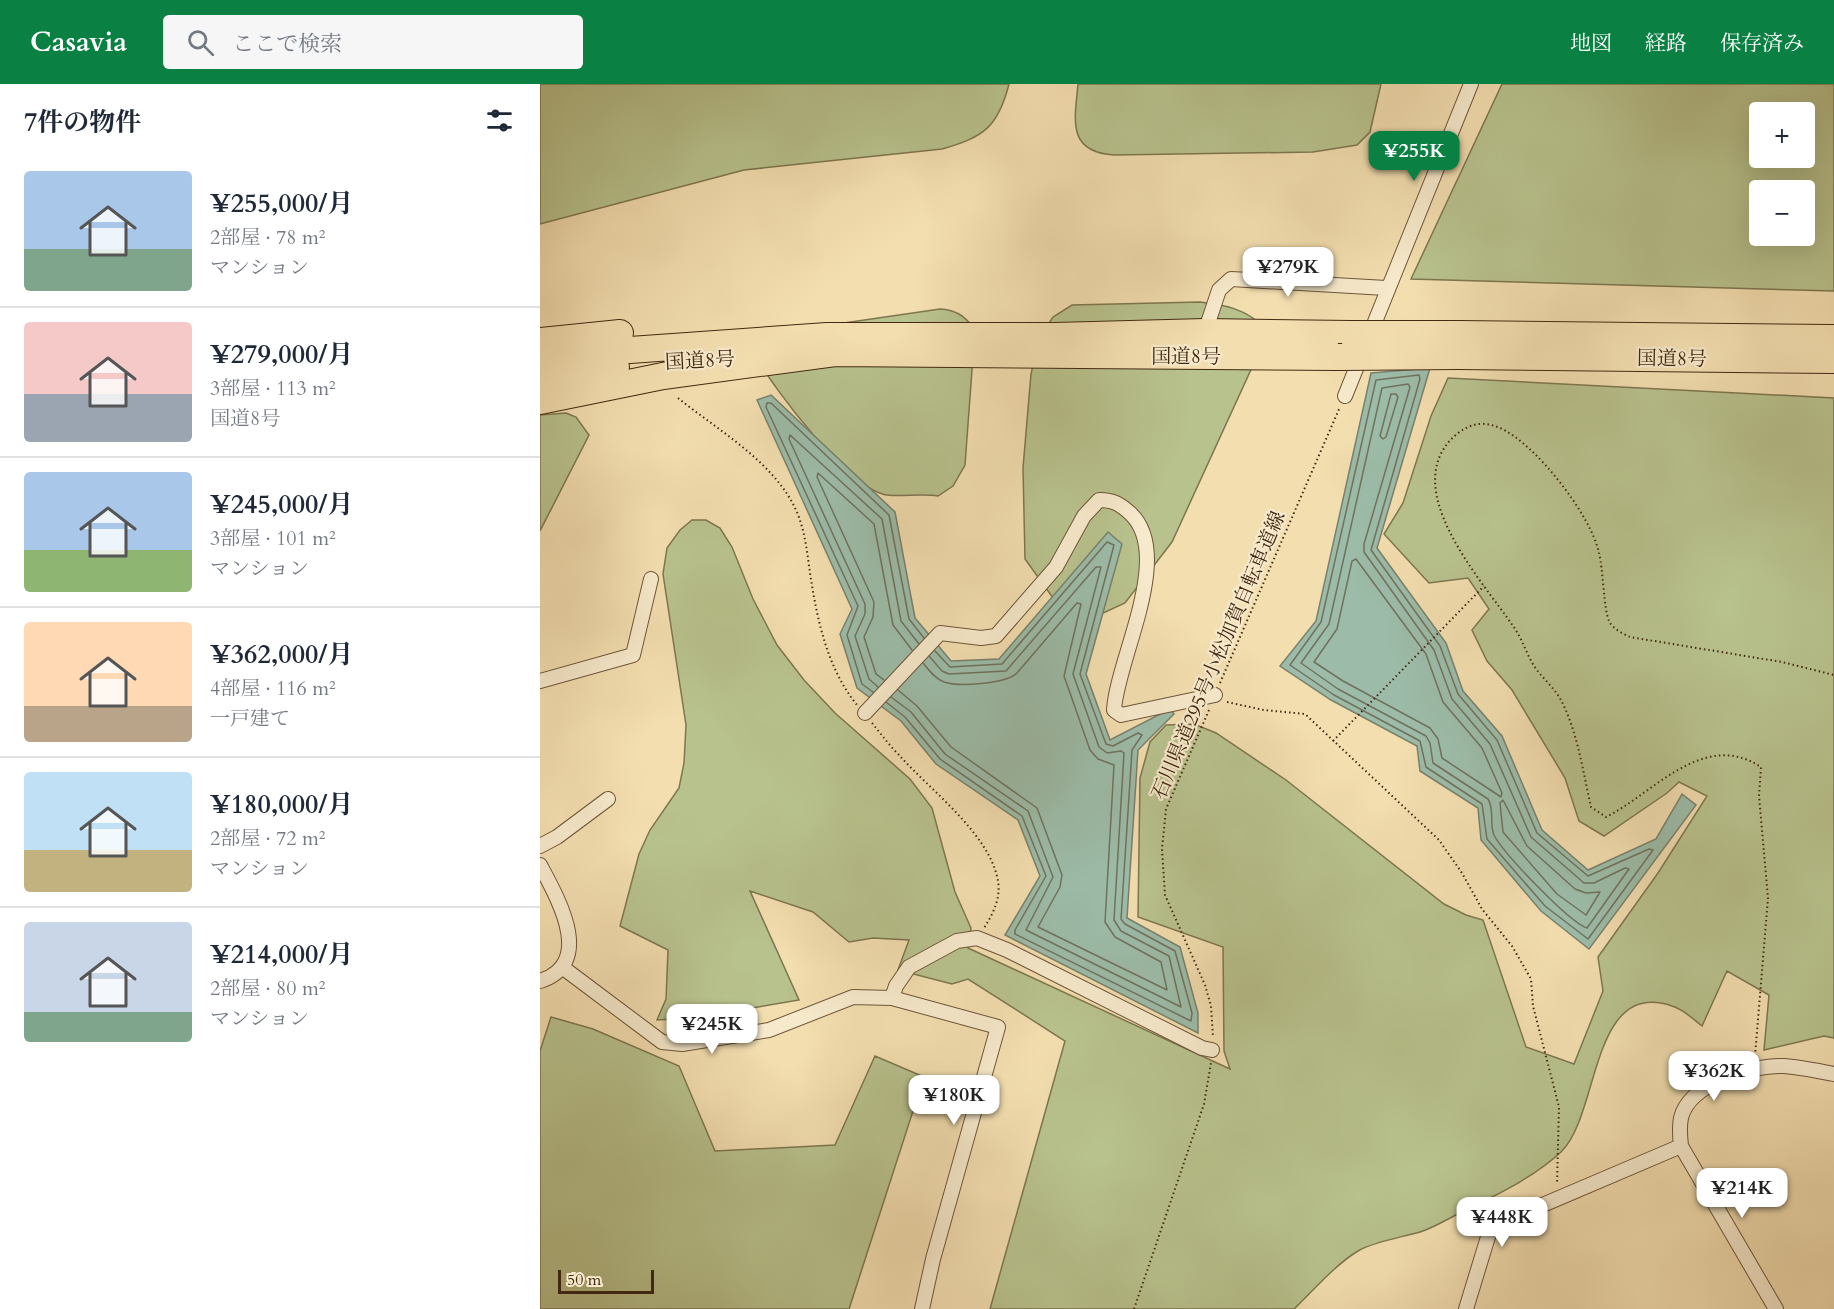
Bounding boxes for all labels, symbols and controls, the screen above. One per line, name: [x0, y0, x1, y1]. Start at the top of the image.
search box: [163, 15, 583, 69]
text: Casavia: [30, 23, 127, 61]
icon: search: [184, 26, 217, 59]
text: ここで検索: [232, 29, 342, 59]
text: 地図: [1570, 29, 1612, 58]
text: 経路: [1645, 29, 1687, 58]
text: 保存済み: [1720, 29, 1804, 58]
map controls: [1749, 102, 1815, 246]
button: +: [1749, 102, 1815, 168]
icon: filters: [483, 104, 516, 137]
text: 7件の物件: [24, 105, 141, 140]
pin: ¥255K: [1372, 131, 1456, 182]
text: ¥255K: [1383, 137, 1445, 164]
button: −: [1749, 180, 1815, 246]
text: ¥255,000/月: [210, 186, 353, 221]
icon: home: [72, 195, 144, 267]
text: 2部屋 · 78 m²: [210, 224, 326, 251]
pin: ¥279K: [1246, 247, 1330, 298]
text: ¥279K: [1257, 253, 1319, 280]
text: マンション: [210, 254, 309, 281]
text: ¥279,000/月: [210, 337, 353, 372]
street label: 国道8号: [1151, 343, 1221, 370]
street label: 国道8号: [1637, 344, 1707, 373]
street label: 国道8号: [664, 345, 736, 376]
icon: home: [72, 346, 144, 418]
text: 3部屋 · 113 m²: [210, 375, 336, 402]
text: 国道8号: [210, 405, 280, 432]
text: ¥245,000/月: [210, 487, 353, 522]
icon: home: [72, 496, 144, 568]
street label: 石川県道295号小松加賀自転車道線: [1145, 507, 1292, 803]
text: 3部屋 · 101 m²: [210, 525, 336, 552]
text: マンション: [210, 555, 309, 582]
text: ¥362,000/月: [210, 637, 353, 672]
icon: home: [72, 646, 144, 718]
text: 4部屋 · 116 m²: [210, 675, 336, 702]
text: 一戸建て: [210, 705, 290, 732]
text: ¥180,000/月: [210, 787, 353, 822]
icon: home: [72, 796, 144, 868]
text: 2部屋 · 72 m²: [210, 825, 326, 852]
text: マンション: [210, 855, 309, 882]
text: ¥214,000/月: [210, 937, 353, 972]
icon: home: [72, 946, 144, 1018]
text: 2部屋 · 80 m²: [210, 975, 326, 1002]
pin: ¥245K: [670, 1004, 754, 1055]
text: マンション: [210, 1005, 309, 1032]
text: ¥245K: [681, 1010, 743, 1037]
pin: ¥362K: [1672, 1051, 1756, 1102]
text: ¥362K: [1683, 1057, 1745, 1084]
pin: ¥180K: [912, 1075, 996, 1126]
text: ¥180K: [923, 1081, 985, 1108]
pin: ¥214K: [1700, 1168, 1784, 1219]
text: ¥214K: [1711, 1174, 1773, 1201]
pin: ¥448K: [1460, 1197, 1544, 1248]
text: ¥448K: [1471, 1203, 1533, 1230]
scale bar: [558, 1267, 654, 1294]
text: 50 m: [567, 1269, 601, 1291]

